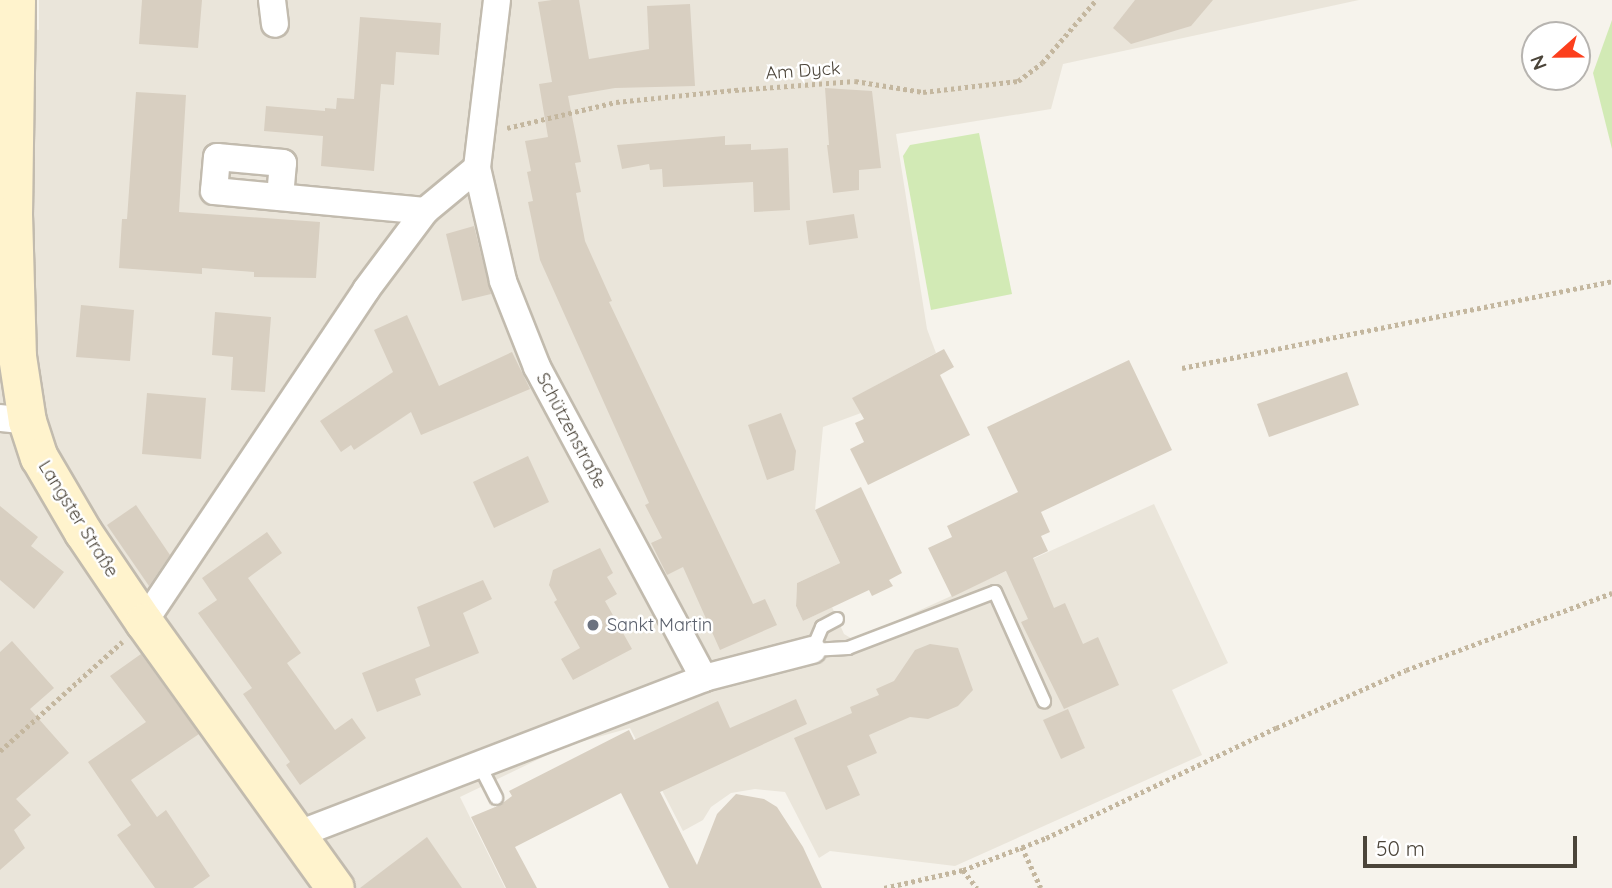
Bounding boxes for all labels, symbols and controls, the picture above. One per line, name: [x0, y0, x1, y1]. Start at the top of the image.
north arrow: [1521, 21, 1591, 91]
text: N: [1525, 52, 1552, 74]
street label: Am Dyck: [765, 58, 841, 84]
street label: Schützenstraße: [531, 369, 611, 493]
street label: Langster Straße: [34, 457, 122, 581]
place label: Sankt Martin: [607, 614, 712, 636]
marker: Sankt Martin: [585, 617, 601, 633]
scale bar: [1367, 822, 1580, 866]
text: 50 m: [1376, 835, 1425, 861]

